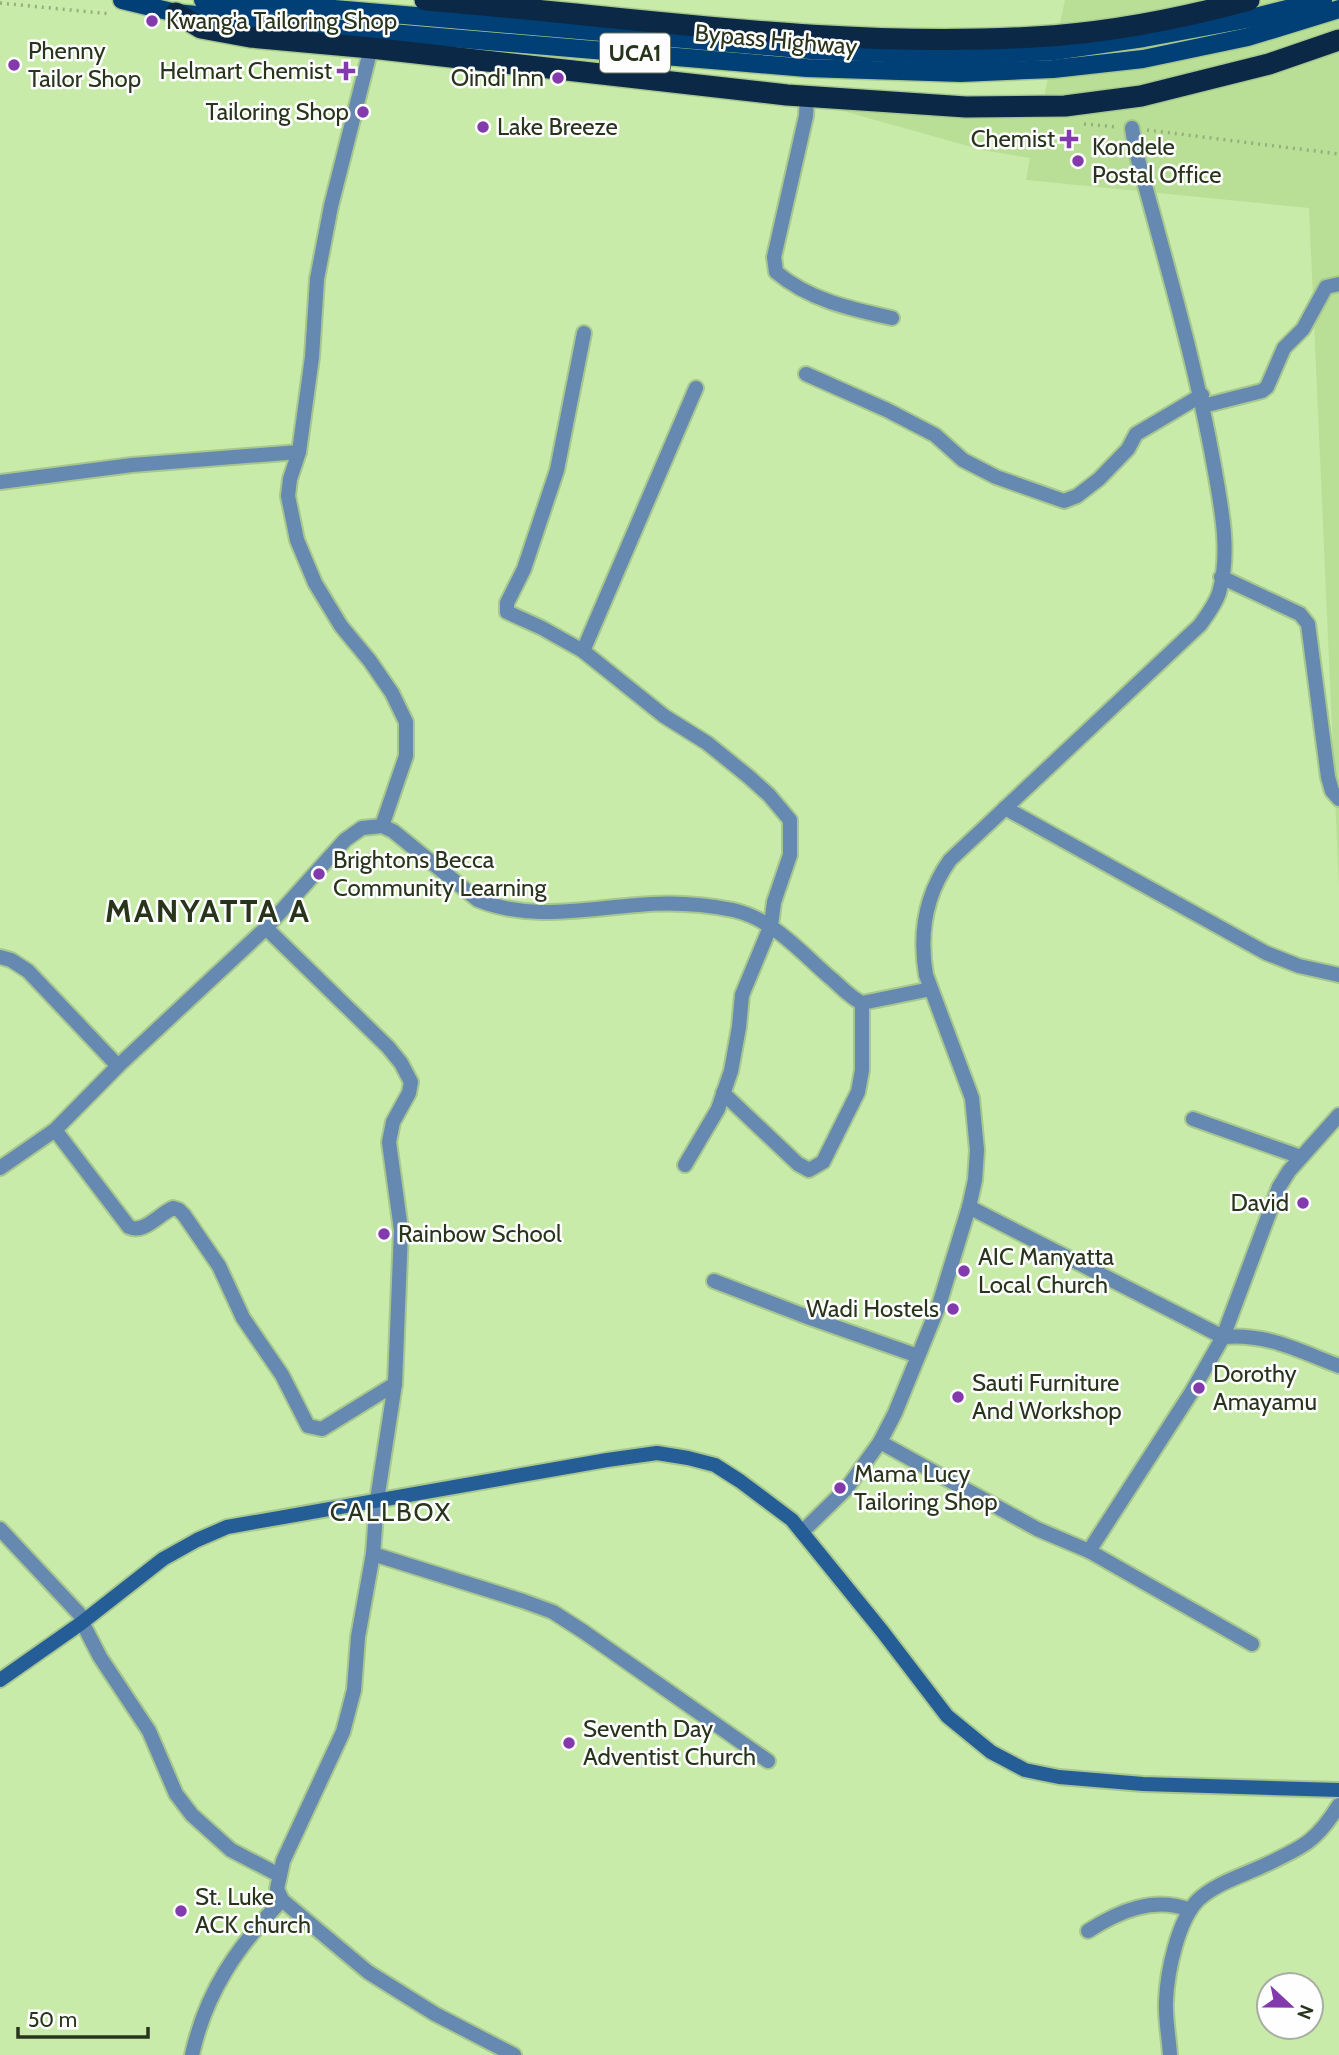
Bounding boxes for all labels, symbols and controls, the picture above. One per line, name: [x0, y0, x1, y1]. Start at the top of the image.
place label: Kwang'a Tailoring Shop: [166, 6, 397, 35]
marker: Kwang'a Tailoring Shop: [144, 13, 160, 29]
street label: Bypass Highway: [693, 18, 859, 61]
road number: UCA1: [600, 34, 670, 72]
place label: Phenny Tailor Shop: [28, 36, 141, 93]
place label: Helmart Chemist: [160, 56, 332, 85]
marker: Phenny Tailor Shop: [6, 57, 22, 73]
marker: Helmart Chemist: [338, 63, 354, 79]
place label: Oindi Inn: [451, 63, 544, 92]
marker: Oindi Inn: [550, 70, 566, 86]
place label: Tailoring Shop: [205, 97, 349, 126]
marker: Tailoring Shop: [355, 104, 371, 120]
place label: Lake Breeze: [497, 112, 618, 141]
marker: Lake Breeze: [475, 119, 491, 135]
place label: Chemist: [971, 124, 1055, 153]
marker: Chemist: [1061, 131, 1077, 147]
place label: Kondele Postal Office: [1092, 132, 1222, 189]
marker: Kondele Postal Office: [1070, 153, 1086, 169]
place label: Brightons Becca Community Learning: [333, 845, 548, 902]
marker: Brightons Becca Community Learning: [311, 866, 327, 882]
district label: MANYATTA A: [105, 891, 311, 930]
place label: David: [1230, 1188, 1289, 1217]
marker: David: [1295, 1195, 1311, 1211]
place label: Rainbow School: [398, 1219, 562, 1248]
marker: Rainbow School: [376, 1226, 392, 1242]
place label: AIC Manyatta Local Church: [978, 1242, 1114, 1299]
marker: AIC Manyatta Local Church: [956, 1263, 972, 1279]
place label: Wadi Hostels: [806, 1294, 939, 1323]
marker: Wadi Hostels: [945, 1301, 961, 1317]
place label: Dorothy Amayamu: [1213, 1359, 1317, 1416]
place label: Sauti Furniture And Workshop: [972, 1368, 1122, 1425]
marker: Dorothy Amayamu: [1191, 1380, 1207, 1396]
marker: Sauti Furniture And Workshop: [950, 1389, 966, 1405]
place label: Mama Lucy Tailoring Shop: [854, 1459, 998, 1516]
marker: Mama Lucy Tailoring Shop: [832, 1480, 848, 1496]
district label: CALLBOX: [330, 1496, 452, 1528]
place label: Seventh Day Adventist Church: [583, 1714, 756, 1771]
marker: Seventh Day Adventist Church: [561, 1735, 577, 1751]
place label: St. Luke ACK church: [195, 1882, 311, 1939]
marker: St. Luke ACK church: [173, 1903, 189, 1919]
north arrow: [1255, 1971, 1325, 2041]
scale bar: [18, 1996, 147, 2040]
text: N: [1292, 2002, 1318, 2023]
text: 50 m: [28, 2007, 77, 2032]

